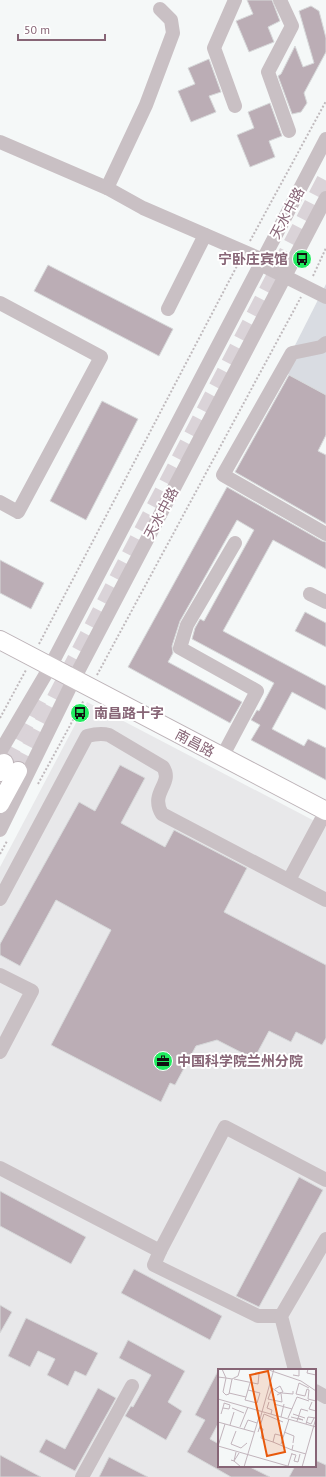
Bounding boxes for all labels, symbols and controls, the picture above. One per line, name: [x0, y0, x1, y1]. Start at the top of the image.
scale bar: [18, 16, 105, 42]
text: 50 m: [24, 22, 50, 37]
street label: 天水中路: [266, 184, 308, 242]
bus stop icon: 宁卧庄宾馆: [291, 248, 313, 270]
place label: 宁卧庄宾馆: [218, 250, 288, 268]
street label: 天水中路: [140, 484, 182, 542]
bus stop icon: 南昌路十字: [69, 702, 91, 724]
place label: 南昌路十字: [94, 704, 164, 722]
street label: 南昌路: [172, 725, 218, 761]
office icon: 中国科学院兰州分院: [152, 1050, 174, 1072]
place label: 中国科学院兰州分院: [177, 1052, 303, 1070]
inset map: [218, 1369, 316, 1467]

